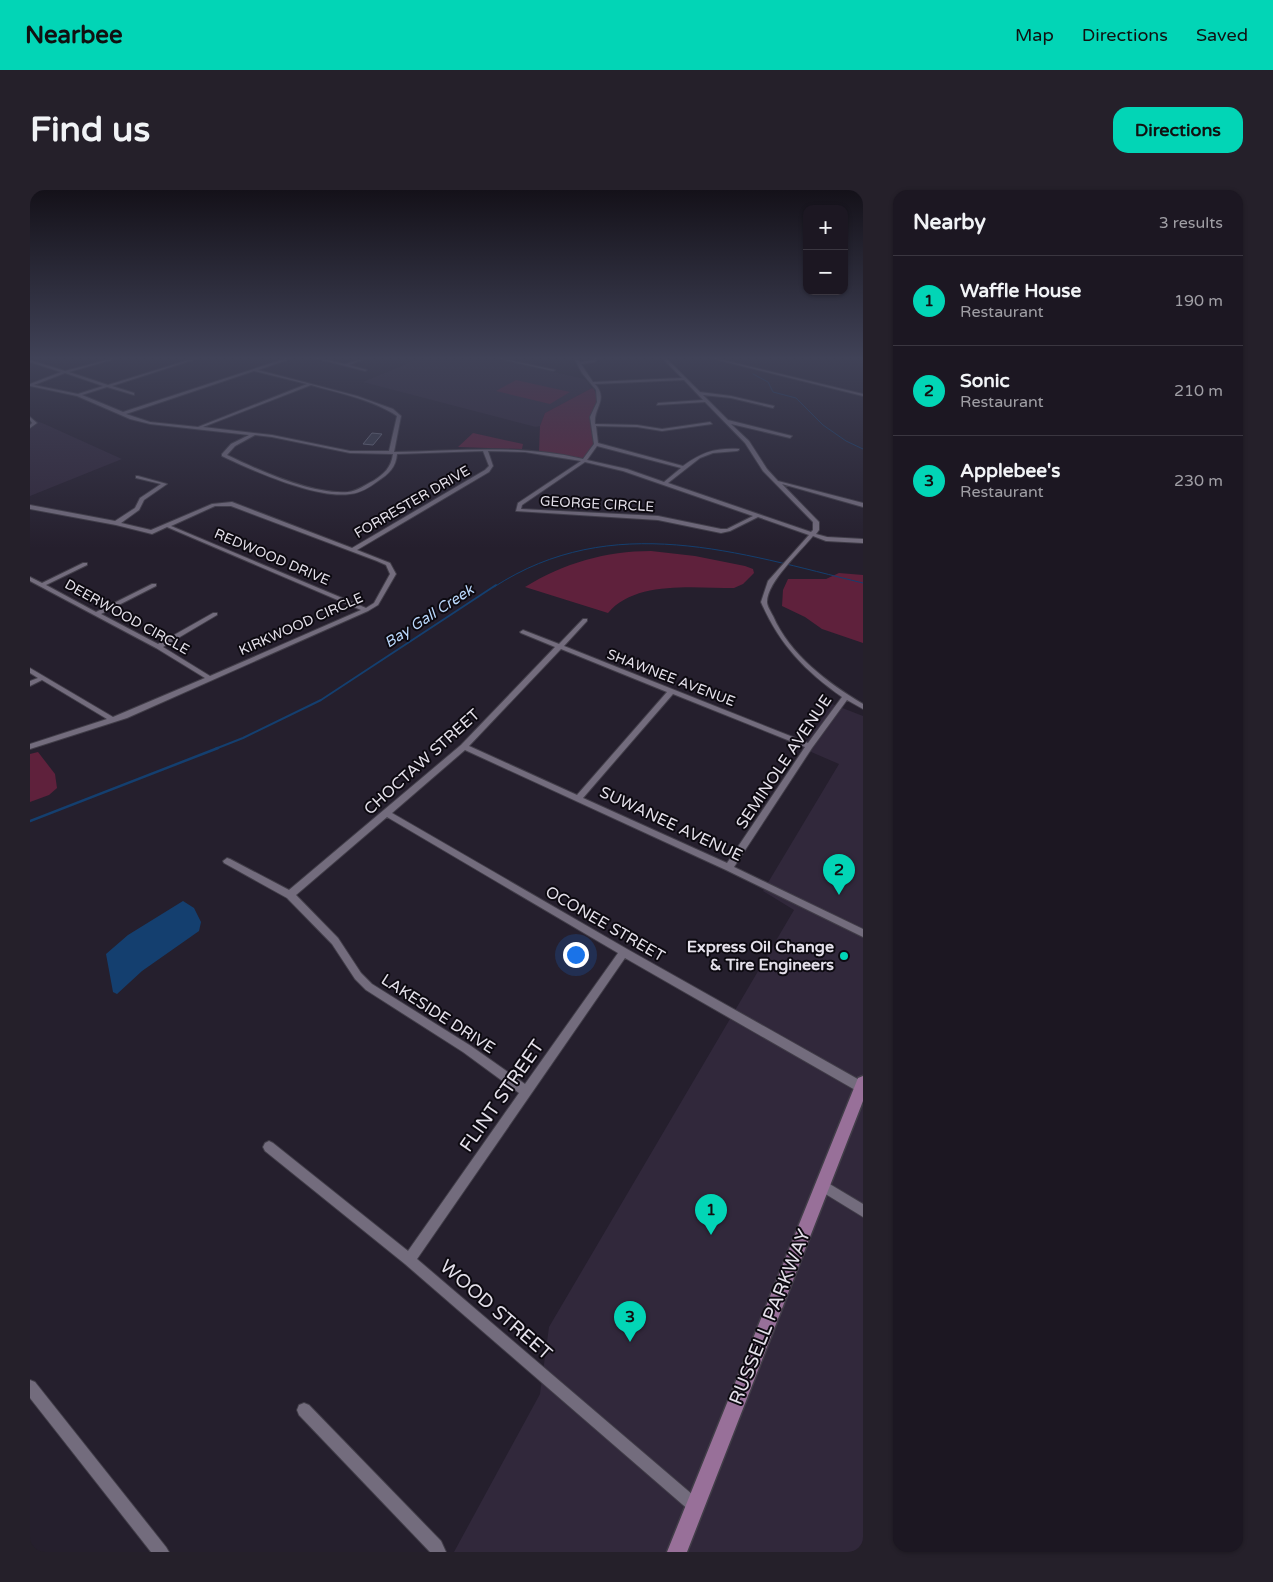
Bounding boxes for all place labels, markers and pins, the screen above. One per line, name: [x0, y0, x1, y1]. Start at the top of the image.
pin: 2: [823, 854, 855, 895]
place label: Express Oil Change & Tire Engineers: [687, 937, 834, 975]
marker: Express Oil Change & Tire Engineers: [838, 950, 850, 962]
pin: 1: [695, 1194, 727, 1235]
pin: 3: [614, 1301, 646, 1342]

